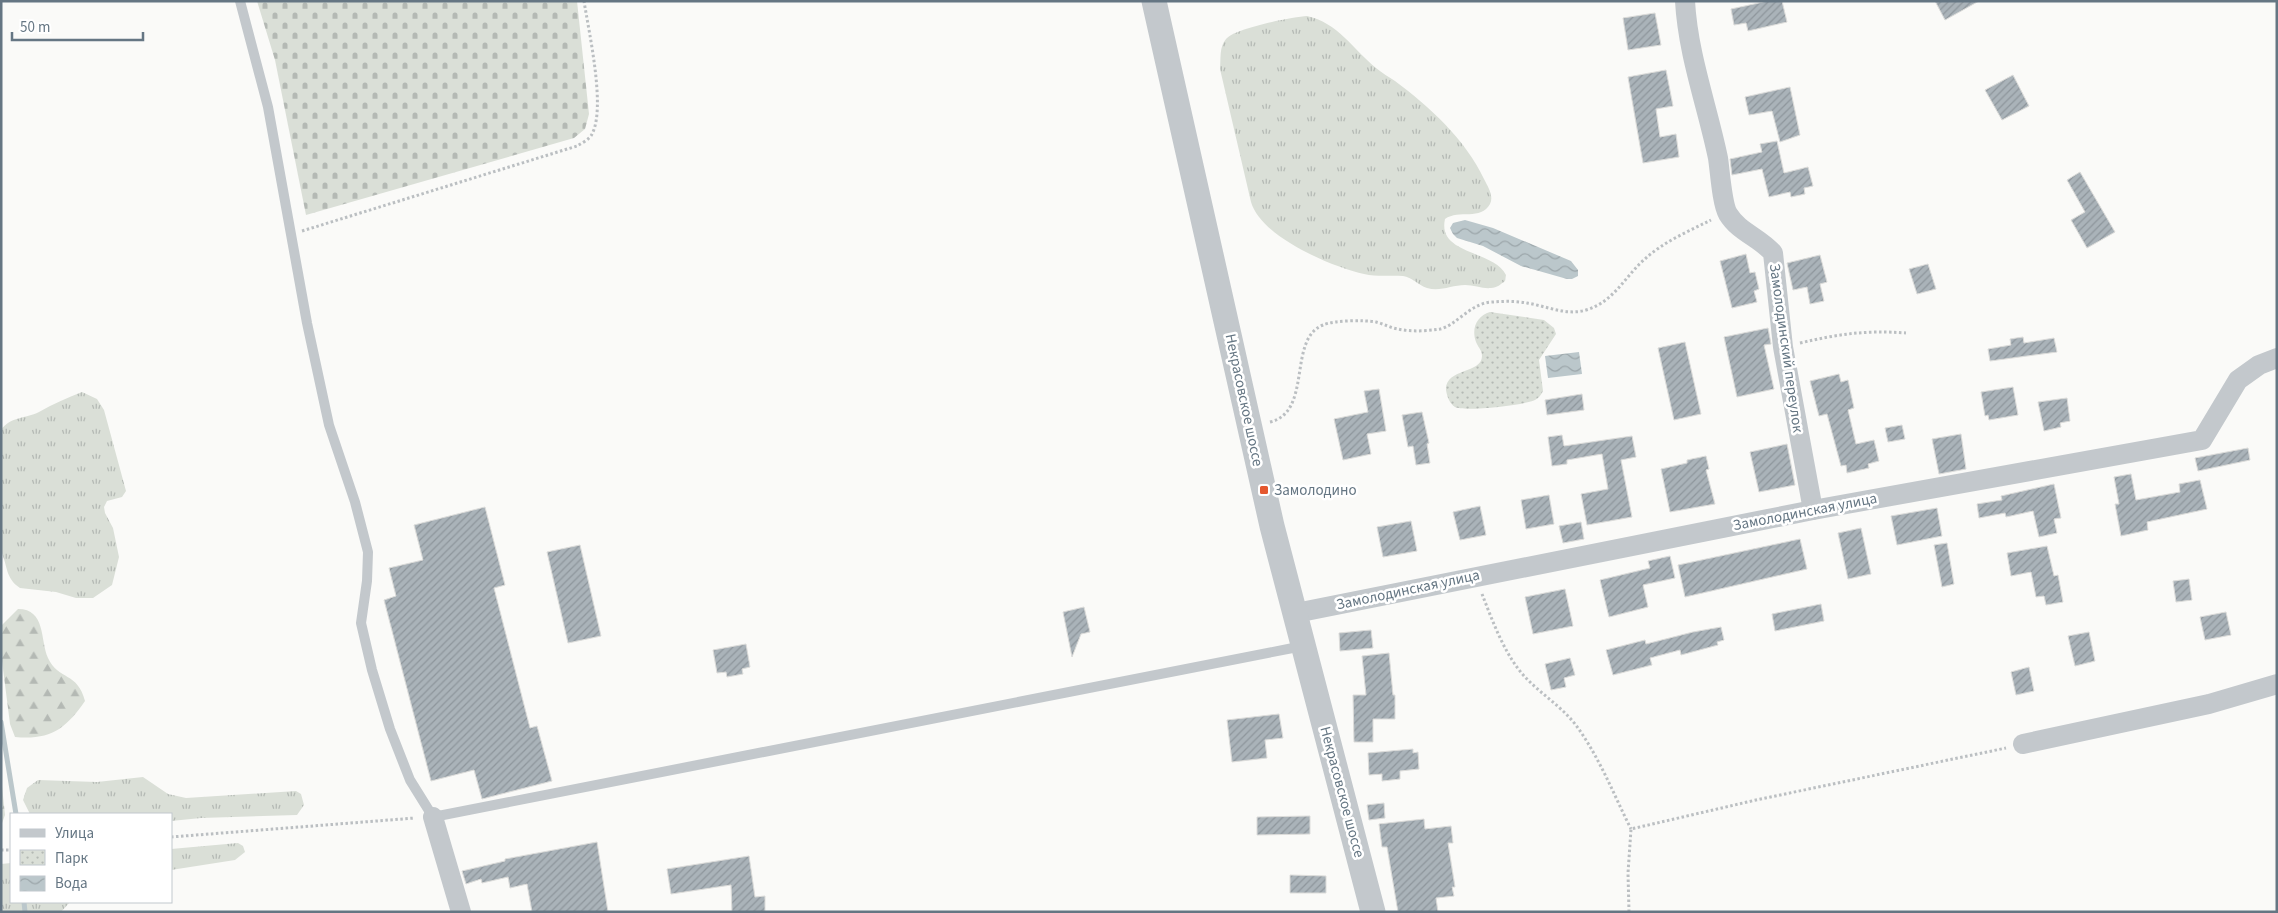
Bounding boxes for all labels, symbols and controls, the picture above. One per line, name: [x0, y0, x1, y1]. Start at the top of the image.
scale bar: [12, 10, 144, 42]
text: 50 m: [20, 17, 50, 38]
street label: Замолодинский переулок: [1764, 262, 1808, 435]
street label: Некрасовское шоссе: [1220, 332, 1268, 468]
place label: Замолодино: [1274, 480, 1357, 501]
marker: Замолодино: [1258, 484, 1270, 496]
street label: Замолодинская улица: [1731, 488, 1879, 536]
street label: Замолодинская улица: [1334, 565, 1482, 615]
street label: Некрасовское шоссе: [1314, 724, 1370, 860]
legend: [10, 813, 172, 903]
text: Улица: [55, 823, 94, 844]
text: Парк: [55, 848, 89, 869]
text: Вода: [55, 873, 88, 894]

